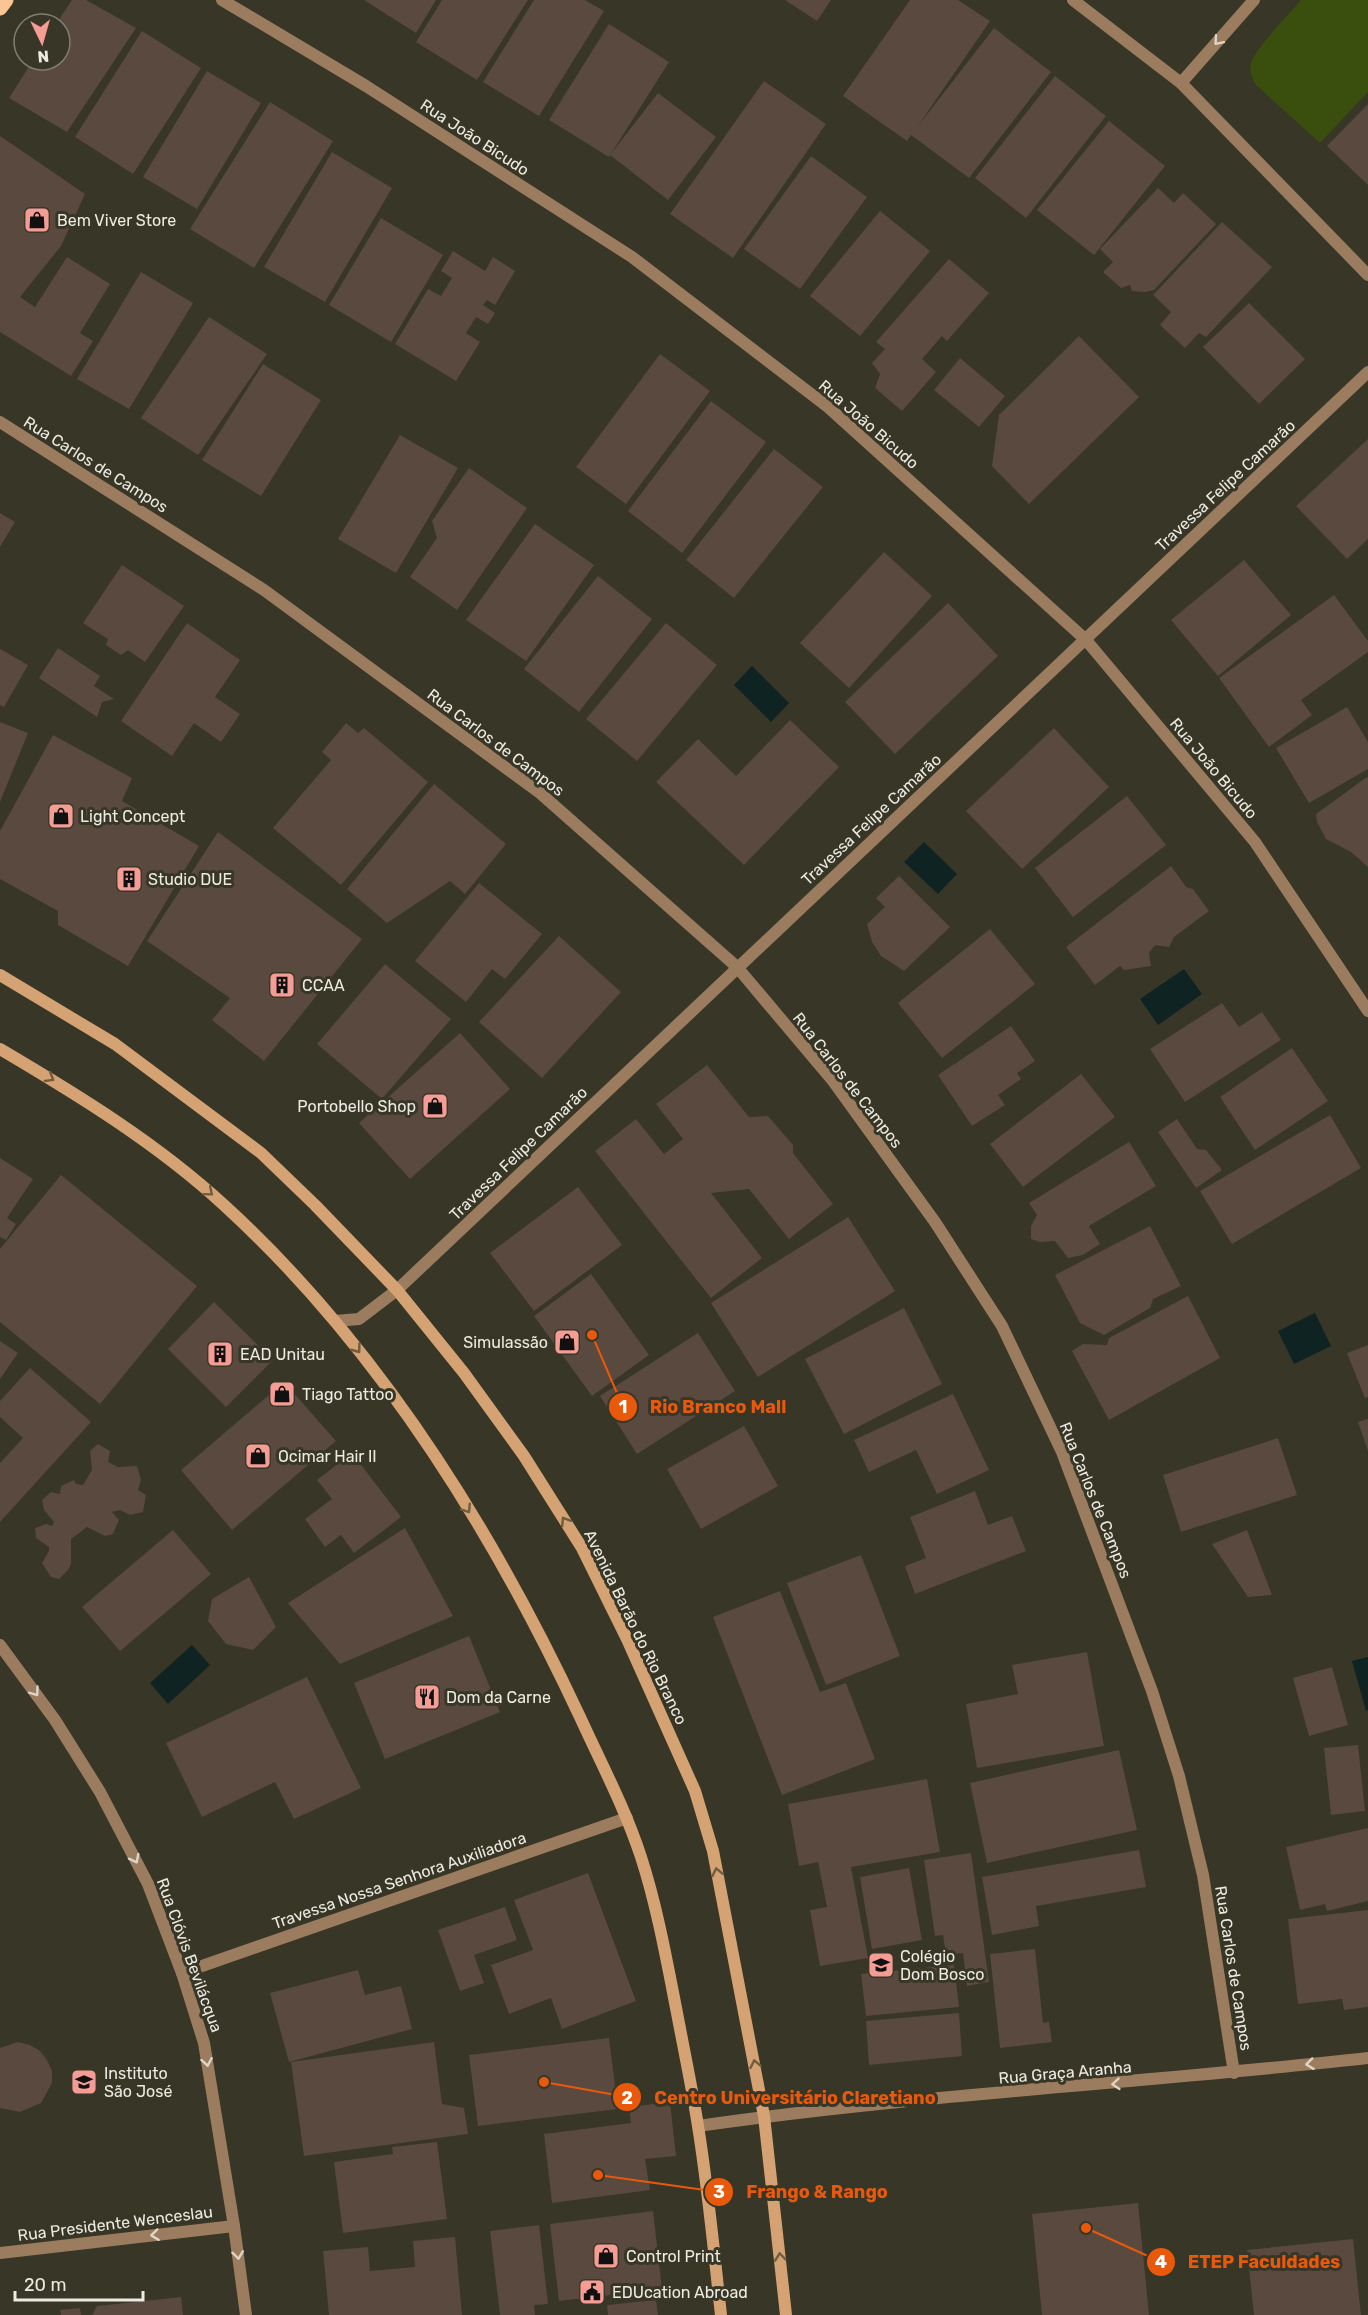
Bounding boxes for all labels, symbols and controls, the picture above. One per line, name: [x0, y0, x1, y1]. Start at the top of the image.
north arrow: [12, 12, 72, 72]
one-way arrow: [1214, 35, 1225, 46]
text: N: [37, 46, 50, 66]
street label: Rua João Bicudo: [417, 95, 533, 180]
shop icon: Bem Viver Store: [22, 205, 52, 235]
place label: Bem Viver Store: [57, 211, 176, 230]
street label: Rua João Bicudo: [815, 376, 922, 473]
street label: Rua Carlos de Campos: [20, 412, 171, 517]
street label: Travessa Felipe Camarão: [1152, 416, 1299, 555]
street label: Rua Carlos de Campos: [423, 685, 568, 800]
street label: Rua João Bicudo: [1166, 714, 1261, 823]
street label: Travessa Felipe Camarão: [798, 750, 945, 889]
shop icon: Light Concept: [46, 801, 76, 831]
place label: Light Concept: [80, 807, 185, 826]
building icon: Studio DUE: [114, 864, 144, 894]
place label: Studio DUE: [148, 870, 232, 889]
building icon: CCAA: [267, 970, 297, 1000]
place label: CCAA: [302, 976, 345, 995]
street label: Rua Carlos de Campos: [789, 1009, 906, 1152]
one-way arrow: [44, 1071, 54, 1083]
street label: Travessa Felipe Camarão: [446, 1083, 591, 1224]
shop icon: Portobello Shop: [420, 1091, 450, 1121]
place label: Portobello Shop: [297, 1097, 416, 1116]
one-way arrow: [202, 1185, 213, 1196]
shop icon: Simulassão: [552, 1327, 582, 1357]
place label: Simulassão: [463, 1333, 548, 1352]
building icon: EAD Unitau: [205, 1339, 235, 1369]
one-way arrow: [349, 1342, 360, 1353]
place label: EAD Unitau: [240, 1345, 325, 1364]
shop icon: Tiago Tattoo: [267, 1379, 297, 1409]
place label: Tiago Tattoo: [302, 1385, 394, 1404]
callout: Rio Branco Mall: [608, 1389, 799, 1425]
text: 1: [619, 1396, 627, 1418]
text: Rio Branco Mall: [650, 1396, 786, 1418]
street label: Rua Carlos de Campos: [1056, 1419, 1136, 1581]
shop icon: Ocimar Hair II: [243, 1441, 273, 1471]
place label: Ocimar Hair II: [278, 1447, 377, 1466]
one-way arrow: [460, 1503, 472, 1513]
one-way arrow: [561, 1517, 573, 1527]
street label: Avenida Barão do Rio Branco: [580, 1527, 691, 1728]
restaurant icon: Dom da Carne: [412, 1682, 442, 1712]
one-way arrow: [27, 1686, 38, 1697]
place label: Dom da Carne: [446, 1688, 551, 1707]
street label: Travessa Nossa Senhora Auxiliadora: [270, 1828, 529, 1933]
one-way arrow: [128, 1853, 139, 1863]
one-way arrow: [711, 1867, 724, 1877]
street label: Rua Clóvis Bevilácqua: [153, 1875, 226, 2035]
street label: Rua Carlos de Campos: [1211, 1884, 1256, 2052]
place label: Colégio Dom Bosco: [900, 1947, 984, 1984]
school or university icon: Colégio Dom Bosco: [866, 1950, 896, 1980]
one-way arrow: [200, 2057, 213, 2067]
street label: Rua Graça Aranha: [998, 2057, 1132, 2088]
one-way arrow: [1305, 2057, 1314, 2070]
one-way arrow: [749, 2059, 761, 2068]
place label: Instituto São José: [104, 2064, 172, 2101]
school or university icon: Instituto São José: [69, 2067, 99, 2097]
one-way arrow: [1111, 2077, 1120, 2090]
callout: Centro Universitário Claretiano: [612, 2079, 948, 2115]
text: 2: [621, 2087, 633, 2109]
text: Centro Universitário Claretiano: [654, 2087, 936, 2109]
callout: Frango & Rango: [704, 2174, 899, 2210]
text: 3: [713, 2181, 725, 2203]
text: Frango & Rango: [746, 2181, 888, 2203]
street label: Rua Presidente Wenceslau: [16, 2202, 214, 2245]
one-way arrow: [150, 2228, 160, 2241]
shop icon: Control Print: [591, 2241, 621, 2271]
callout: ETEP Faculdades: [1146, 2244, 1353, 2280]
place label: Control Print: [626, 2247, 721, 2266]
one-way arrow: [231, 2250, 243, 2259]
text: 4: [1155, 2251, 1167, 2273]
text: ETEP Faculdades: [1188, 2251, 1340, 2273]
one-way arrow: [774, 2252, 787, 2261]
scale bar: [15, 2264, 142, 2302]
text: 20 m: [24, 2274, 66, 2296]
public building icon: EDUcation Abroad: [577, 2277, 607, 2307]
place label: EDUcation Abroad: [612, 2283, 748, 2302]

